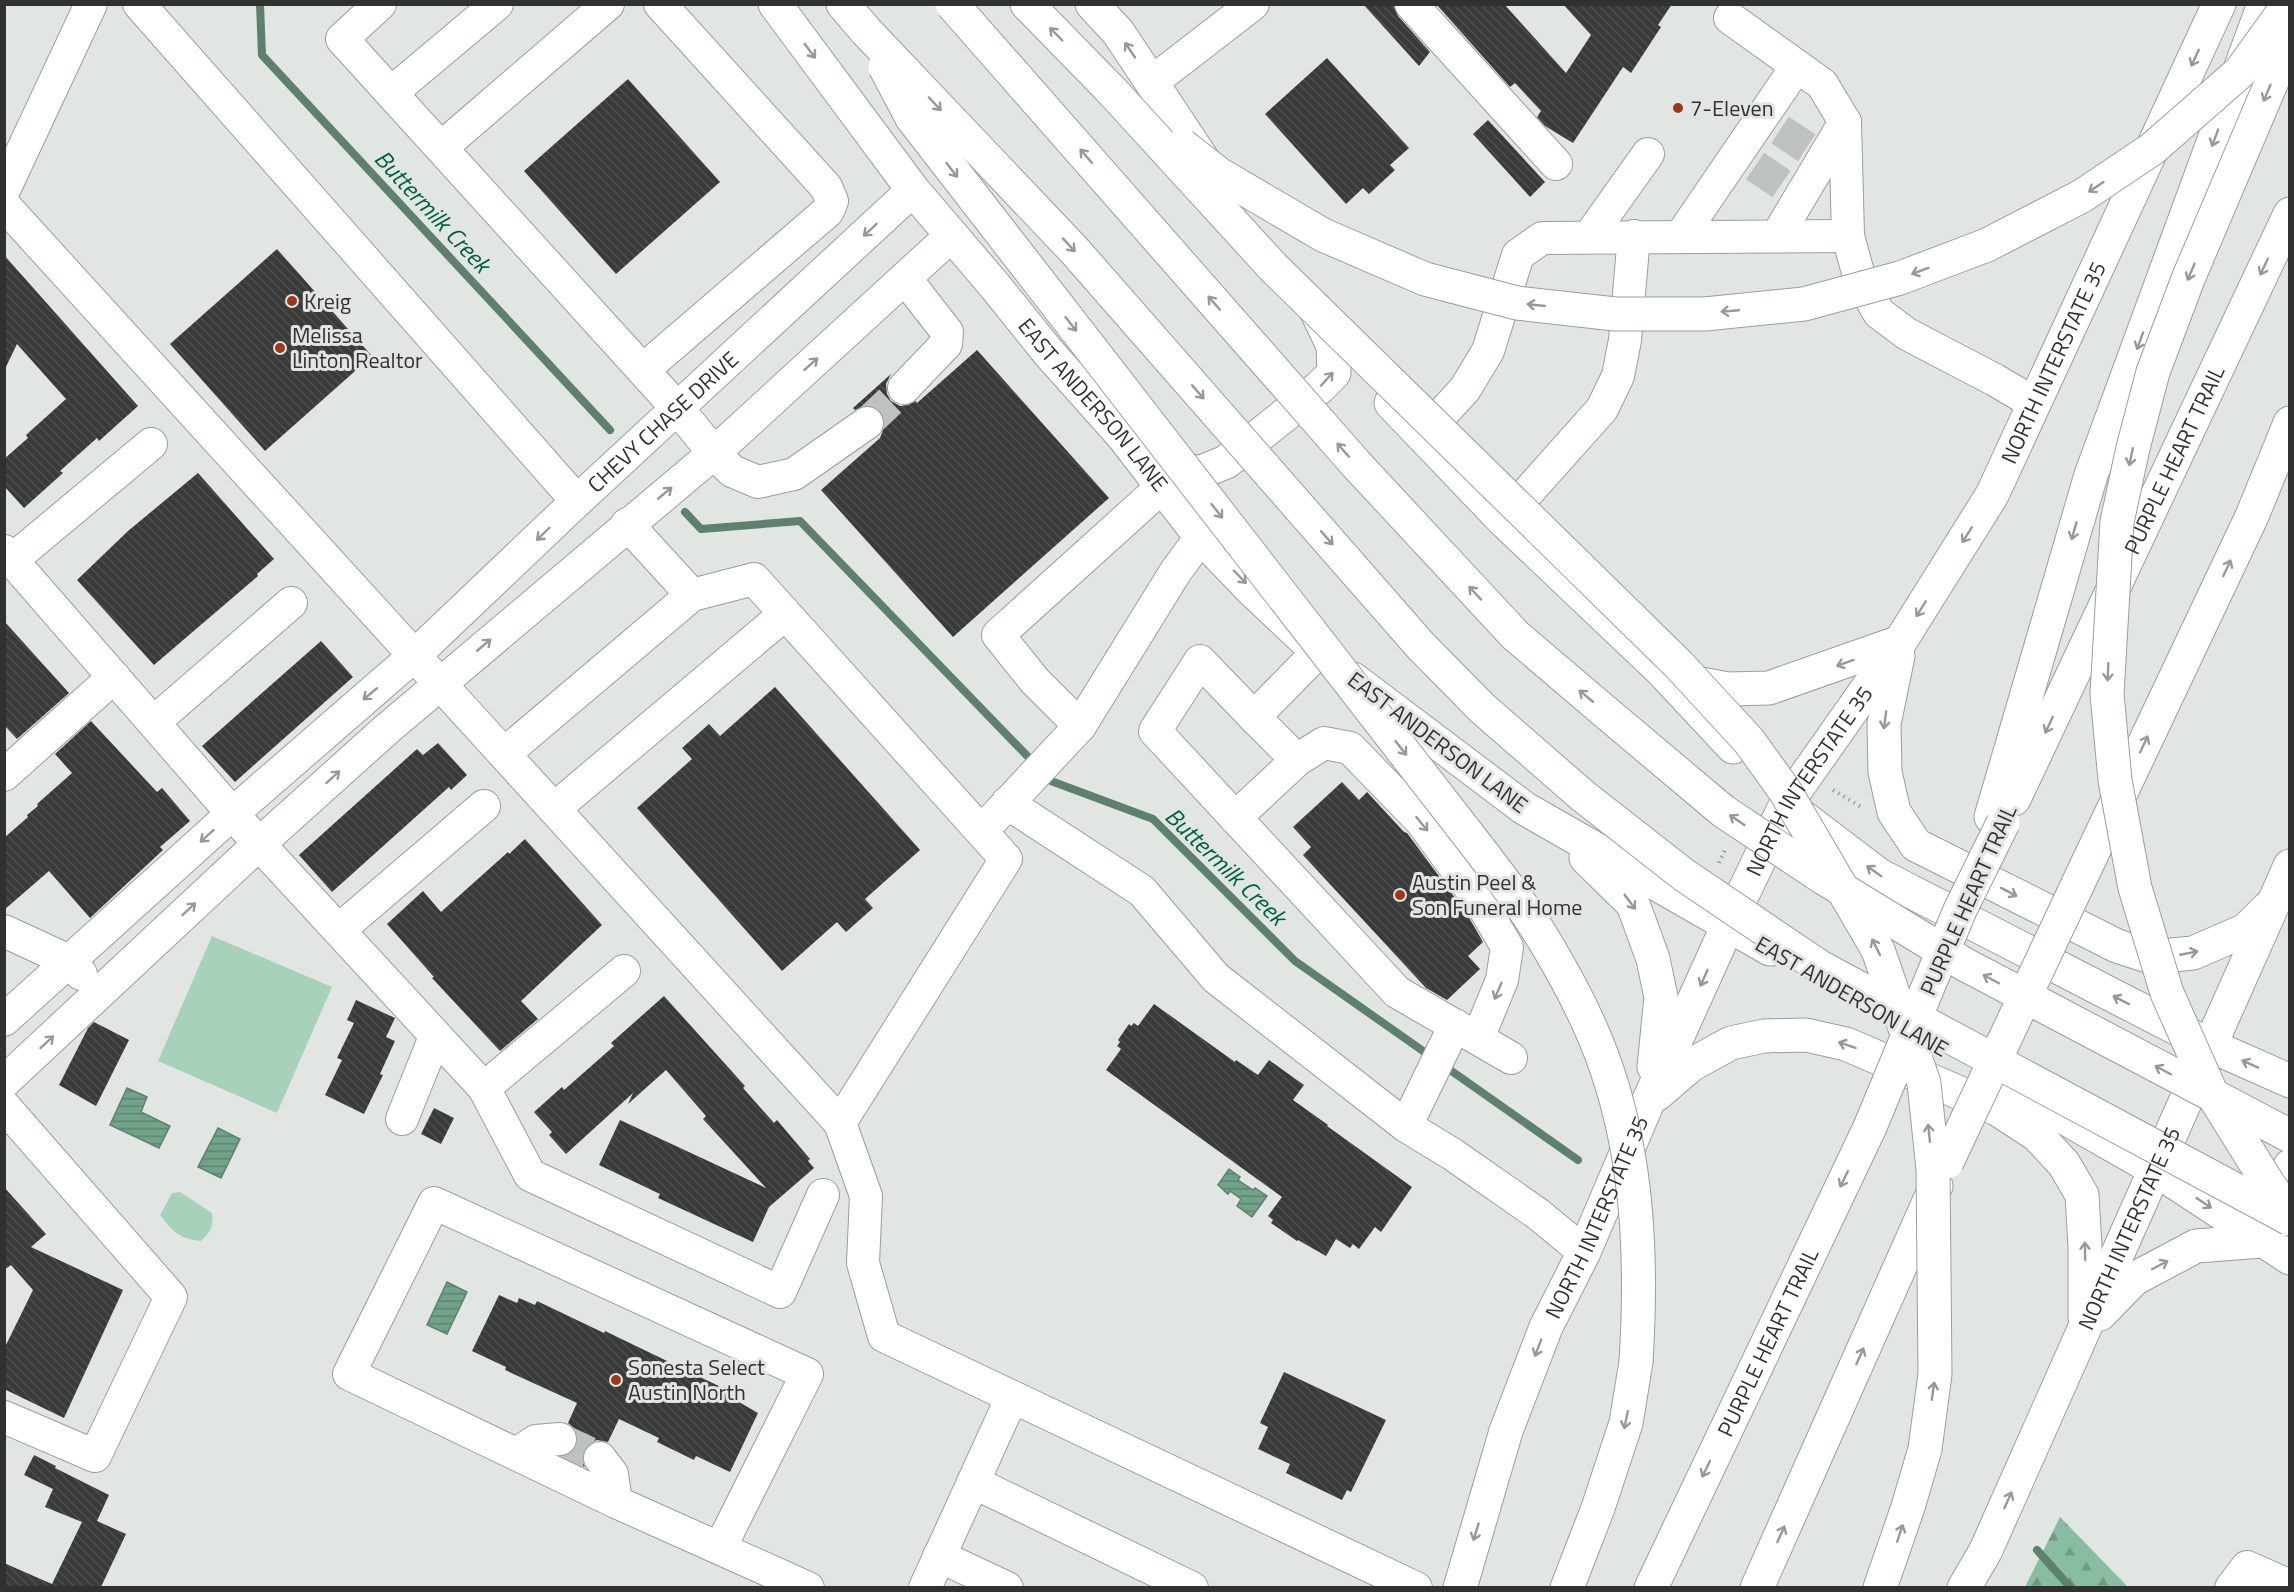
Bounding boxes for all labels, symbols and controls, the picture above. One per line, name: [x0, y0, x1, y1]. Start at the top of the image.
one-way arrow: [1049, 27, 1063, 42]
one-way arrow: [1124, 42, 1136, 59]
one-way arrow: [804, 43, 816, 59]
one-way arrow: [2188, 48, 2200, 66]
one-way arrow: [2261, 83, 2272, 101]
place label: 7-Eleven: [1690, 91, 1773, 125]
one-way arrow: [928, 96, 942, 111]
marker: 7-Eleven: [1671, 101, 1685, 115]
one-way arrow: [2208, 128, 2219, 147]
water label: Buttermilk Creek: [366, 141, 502, 283]
one-way arrow: [1079, 149, 1093, 164]
one-way arrow: [945, 161, 958, 177]
one-way arrow: [2088, 181, 2104, 193]
one-way arrow: [863, 222, 878, 236]
one-way arrow: [1062, 238, 1077, 253]
street label: NORTH INTERSTATE 35: [1992, 256, 2115, 469]
one-way arrow: [2258, 257, 2270, 275]
one-way arrow: [2185, 263, 2196, 281]
one-way arrow: [1911, 266, 1930, 277]
place label: Kreig: [304, 284, 351, 318]
marker: Kreig: [285, 294, 299, 308]
one-way arrow: [1207, 296, 1221, 311]
one-way arrow: [1526, 299, 1546, 310]
one-way arrow: [1720, 306, 1740, 317]
street label: EAST ANDERSON LANE: [1010, 310, 1177, 499]
one-way arrow: [1065, 315, 1078, 331]
place label: Melissa Linton Realtor: [292, 318, 423, 377]
one-way arrow: [2134, 331, 2145, 350]
marker: Melissa Linton Realtor: [273, 341, 287, 355]
street label: CHEVY CHASE DRIVE: [579, 343, 746, 501]
one-way arrow: [804, 356, 819, 371]
street label: PURPLE HEART TRAIL: [2115, 359, 2233, 560]
one-way arrow: [1321, 371, 1334, 387]
one-way arrow: [1191, 384, 1205, 399]
one-way arrow: [1336, 442, 1350, 457]
one-way arrow: [2124, 448, 2136, 467]
one-way arrow: [657, 487, 673, 500]
one-way arrow: [1210, 503, 1223, 519]
one-way arrow: [2068, 521, 2080, 540]
one-way arrow: [535, 527, 550, 541]
one-way arrow: [1960, 527, 1973, 544]
one-way arrow: [1320, 531, 1334, 546]
one-way arrow: [2222, 560, 2234, 578]
one-way arrow: [1232, 570, 1247, 585]
one-way arrow: [1468, 585, 1483, 600]
one-way arrow: [1915, 600, 1927, 617]
one-way arrow: [476, 639, 492, 652]
one-way arrow: [1837, 658, 1855, 669]
one-way arrow: [2103, 661, 2114, 681]
street label: EAST ANDERSON LANE: [1341, 663, 1535, 821]
street label: NORTH INTERSTATE 35: [1737, 679, 1881, 882]
one-way arrow: [363, 687, 378, 701]
one-way arrow: [1579, 689, 1594, 703]
one-way arrow: [1880, 710, 1891, 730]
one-way arrow: [2042, 715, 2054, 733]
one-way arrow: [2138, 736, 2150, 754]
one-way arrow: [1394, 740, 1407, 756]
one-way arrow: [325, 770, 340, 784]
water label: Buttermilk Creek: [1157, 799, 1297, 936]
street label: PURPLE HEART TRAIL: [1911, 799, 2025, 1001]
one-way arrow: [1729, 814, 1745, 826]
one-way arrow: [1415, 816, 1429, 831]
one-way arrow: [200, 829, 215, 843]
place label: Austin Peel & Son Funeral Home: [1412, 865, 1582, 924]
one-way arrow: [1866, 865, 1883, 877]
one-way arrow: [2000, 886, 2017, 898]
marker: Austin Peel & Son Funeral Home: [1393, 888, 1407, 902]
one-way arrow: [1623, 894, 1636, 910]
one-way arrow: [182, 902, 197, 916]
street label: EAST ANDERSON LANE: [1749, 927, 1955, 1065]
one-way arrow: [1869, 938, 1881, 956]
one-way arrow: [2179, 947, 2198, 958]
one-way arrow: [1698, 969, 1709, 987]
one-way arrow: [1982, 972, 2000, 984]
one-way arrow: [1492, 981, 1503, 999]
one-way arrow: [2113, 994, 2131, 1005]
one-way arrow: [40, 1035, 55, 1049]
one-way arrow: [1839, 1039, 1857, 1050]
one-way arrow: [2241, 1057, 2259, 1068]
one-way arrow: [2155, 1064, 2173, 1075]
street label: NORTH INTERSTATE 35: [1536, 1110, 1657, 1325]
street label: NORTH INTERSTATE 35: [2069, 1121, 2189, 1335]
one-way arrow: [1923, 1124, 1934, 1143]
one-way arrow: [1838, 1170, 1850, 1188]
one-way arrow: [2195, 1197, 2212, 1209]
street label: PURPLE HEART TRAIL: [1708, 1242, 1827, 1442]
one-way arrow: [2079, 1242, 2091, 1262]
one-way arrow: [2151, 1259, 2168, 1271]
one-way arrow: [1532, 1338, 1543, 1356]
one-way arrow: [1855, 1347, 1866, 1366]
place label: Sonesta Select Austin North: [628, 1350, 765, 1409]
marker: Sonesta Select Austin North: [609, 1373, 623, 1387]
one-way arrow: [1928, 1381, 1939, 1401]
one-way arrow: [1620, 1409, 1631, 1429]
one-way arrow: [1699, 1460, 1711, 1478]
one-way arrow: [2003, 1491, 2015, 1509]
one-way arrow: [1470, 1523, 1481, 1542]
one-way arrow: [1895, 1523, 1906, 1542]
one-way arrow: [1776, 1525, 1787, 1543]

